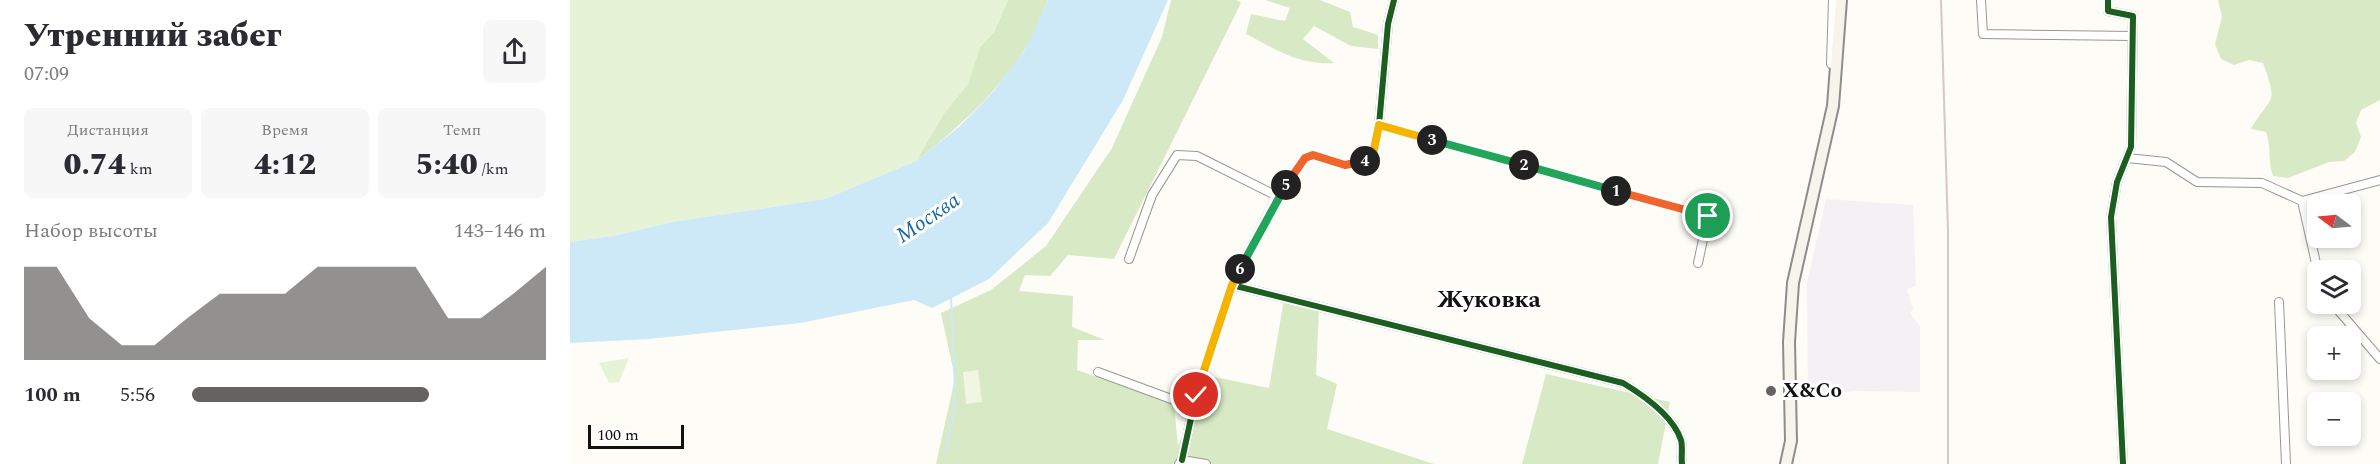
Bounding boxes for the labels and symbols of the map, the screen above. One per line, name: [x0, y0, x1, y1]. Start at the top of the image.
pin: 3: [1417, 125, 1447, 155]
pin: 4: [1350, 146, 1380, 176]
pin: 2: [1509, 150, 1539, 180]
pin: 5: [1271, 170, 1301, 200]
pin: 1: [1601, 176, 1631, 206]
water label: Москва: [889, 184, 967, 252]
pin: [1682, 190, 1733, 241]
north arrow: [2307, 194, 2361, 248]
pin: 6: [1225, 254, 1255, 284]
district label: Жуковка: [1437, 282, 1542, 318]
pin: [1170, 369, 1221, 420]
place label: X&Co: [1783, 375, 1842, 407]
marker: X&Co: [1764, 384, 1778, 398]
scale bar: [588, 422, 684, 450]

